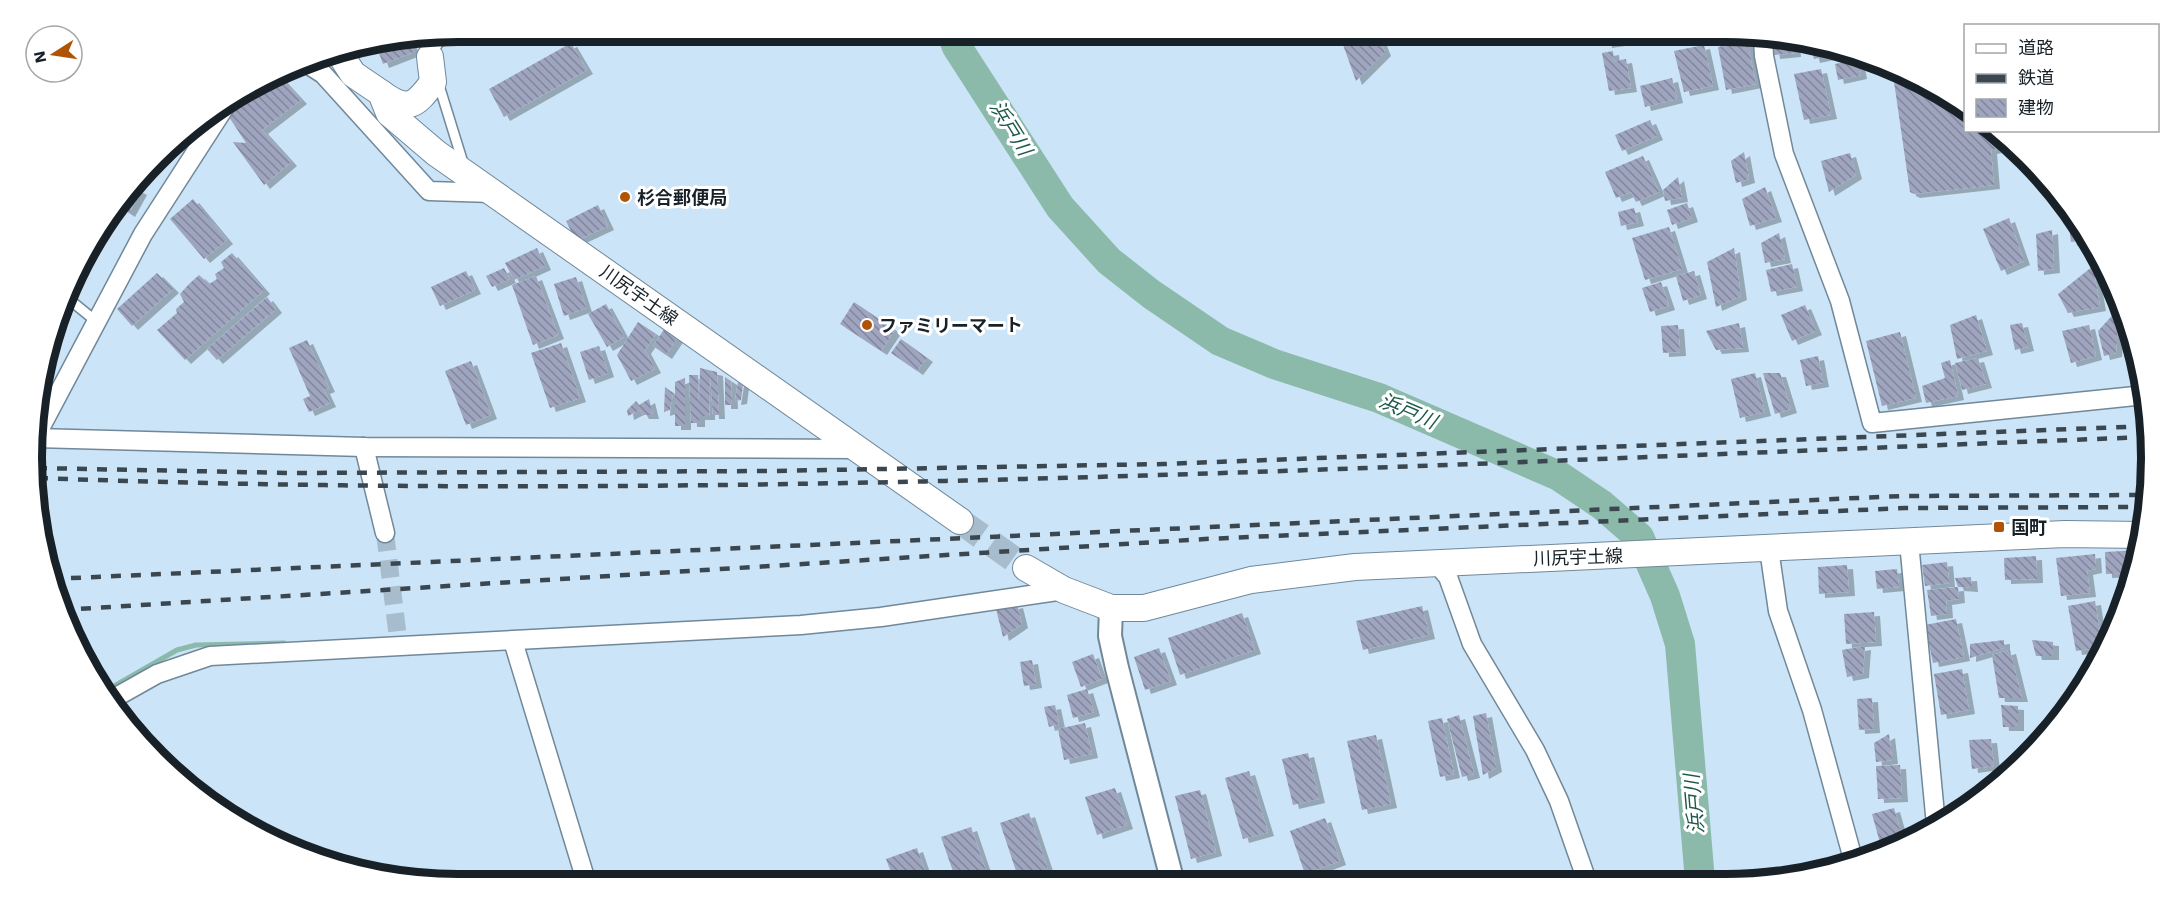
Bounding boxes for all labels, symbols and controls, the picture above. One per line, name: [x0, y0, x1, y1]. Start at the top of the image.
north arrow: [24, 24, 84, 84]
legend: [1964, 24, 2159, 132]
text: 道路: [2018, 37, 2054, 58]
text: N: [29, 49, 50, 65]
text: 鉄道: [2018, 67, 2054, 88]
water label: 浜戸川: [985, 96, 1038, 161]
text: 建物: [2018, 97, 2054, 118]
place label: 杉合郵便局: [637, 187, 727, 208]
marker: 杉合郵便局: [618, 190, 632, 204]
street label: 川尻宇土線: [596, 261, 682, 329]
place label: ファミリーマート: [879, 315, 1023, 336]
marker: ファミリーマート: [860, 318, 874, 332]
water label: 浜戸川: [1376, 388, 1442, 435]
place label: 国町: [2011, 517, 2047, 538]
marker: 国町: [1992, 520, 2006, 534]
street label: 川尻宇土線: [1533, 545, 1623, 569]
water label: 浜戸川: [1679, 771, 1709, 835]

